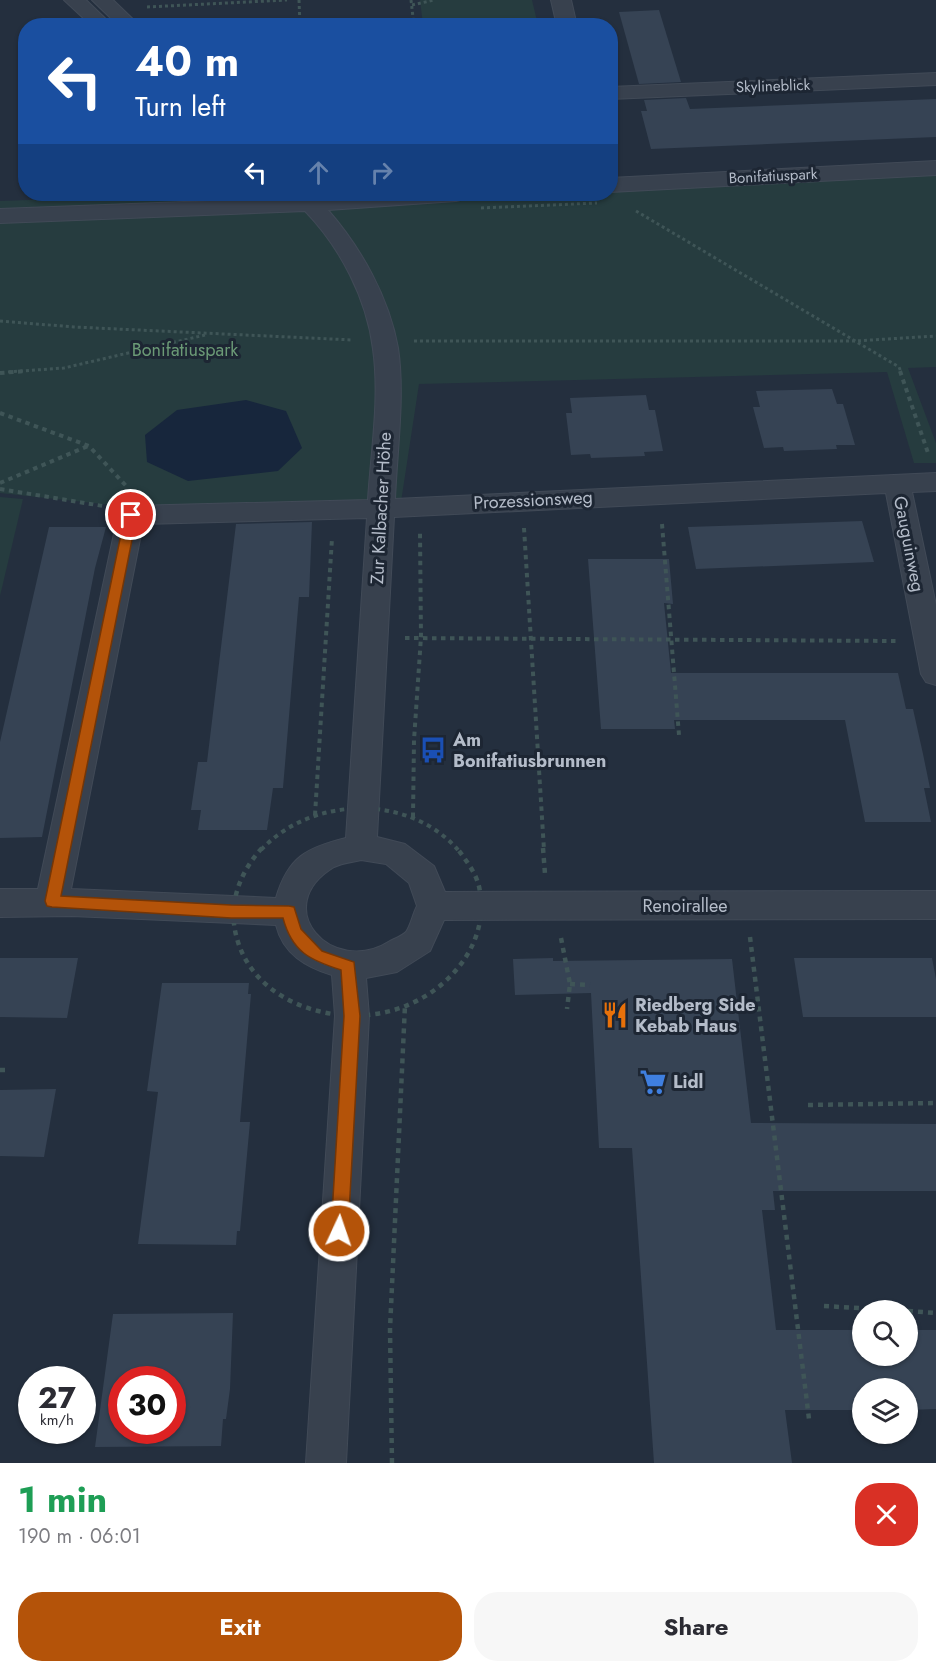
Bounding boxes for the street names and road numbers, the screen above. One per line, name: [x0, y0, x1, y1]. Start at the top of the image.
street label: Skylineblick: [736, 74, 811, 98]
street label: Bonifatiuspark: [728, 163, 818, 189]
street label: Zur Kalbacher Höhe: [364, 431, 398, 585]
street label: Prozessionsweg: [473, 484, 593, 516]
street label: Gauguinweg: [887, 494, 931, 594]
street label: Renoirallee: [643, 893, 727, 919]

